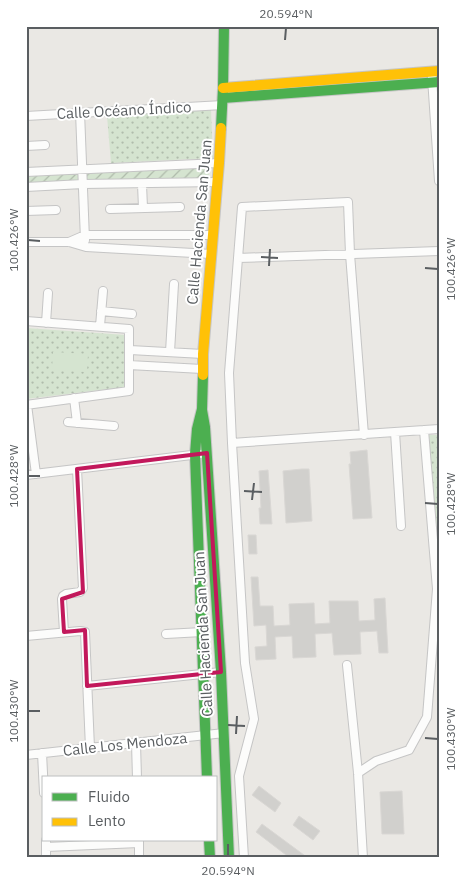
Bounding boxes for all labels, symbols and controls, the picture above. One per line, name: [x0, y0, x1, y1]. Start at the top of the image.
text: 20.594°N: [259, 6, 313, 21]
street label: Calle Océano Índico: [56, 97, 192, 123]
street label: Calle Hacienda San Juan: [182, 139, 216, 305]
text: 100.426°W: [6, 208, 21, 271]
text: 100.426°W: [443, 237, 458, 300]
text: 100.428°W: [6, 444, 21, 507]
text: 100.428°W: [443, 472, 458, 535]
street label: Calle Hacienda San Juan: [189, 551, 217, 717]
text: 100.430°W: [6, 679, 21, 742]
text: 100.430°W: [443, 707, 458, 770]
street label: Calle Los Mendoza: [62, 728, 188, 760]
legend: [42, 776, 218, 842]
text: Fluido: [88, 787, 130, 806]
text: Lento: [88, 811, 126, 830]
text: 20.594°N: [201, 863, 255, 878]

